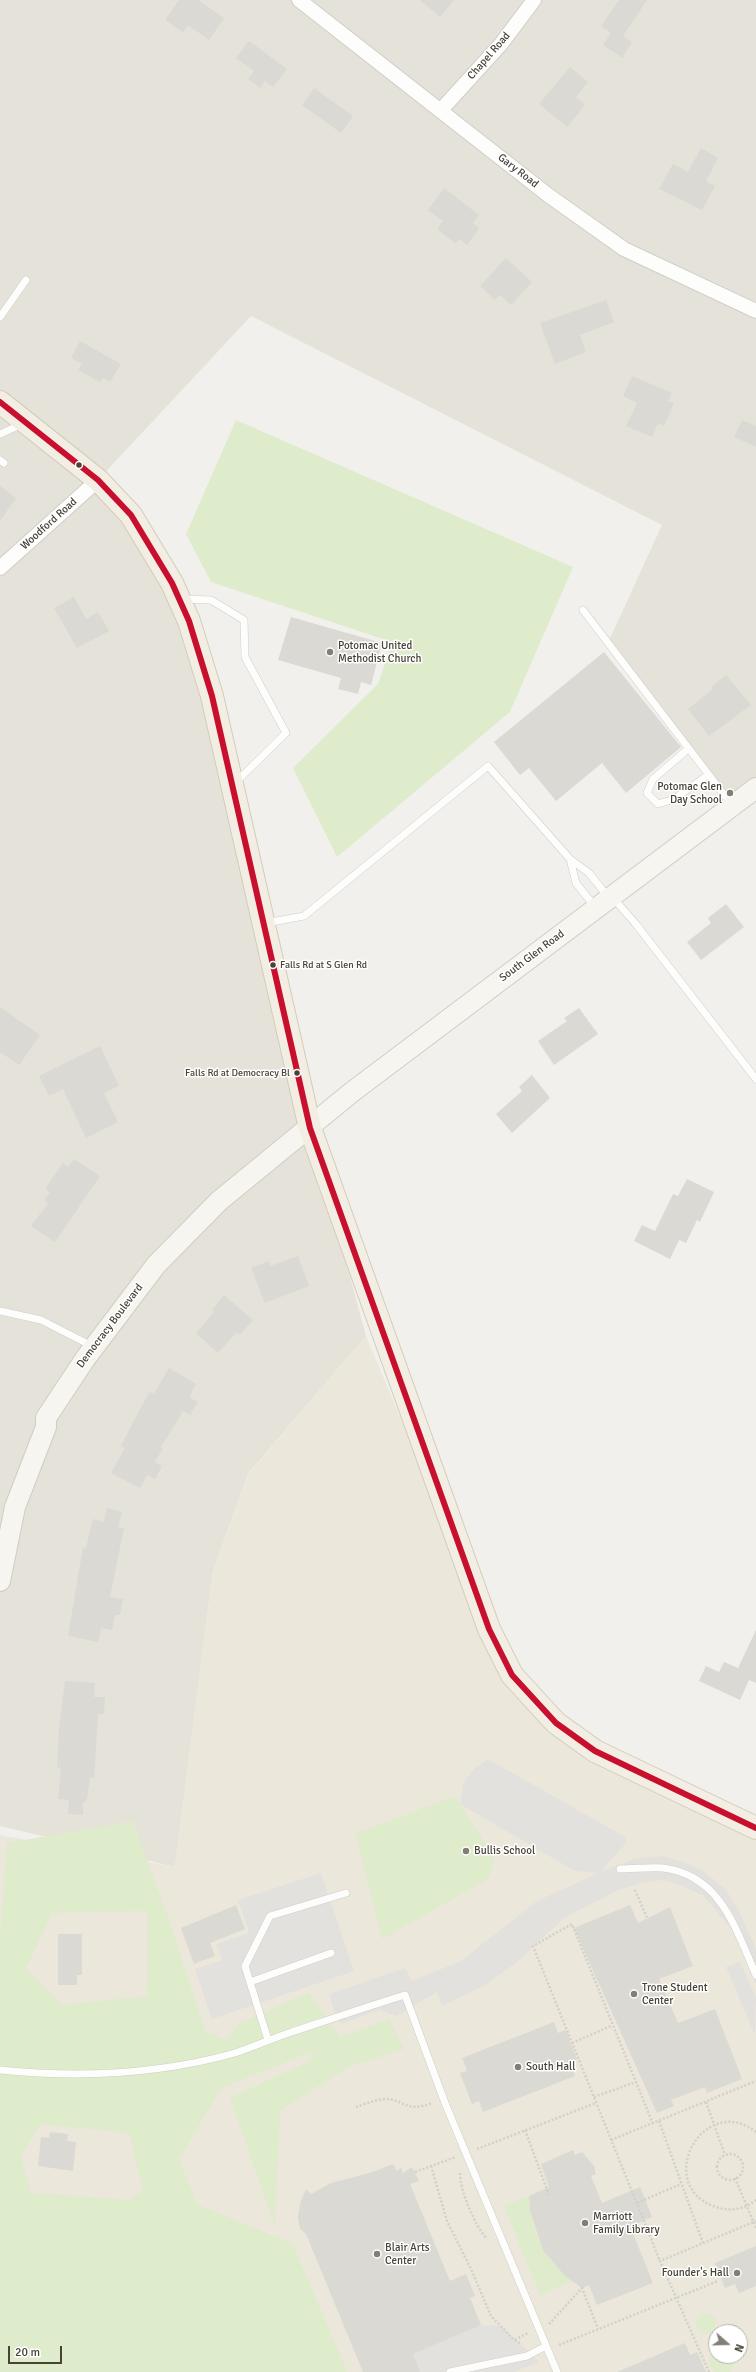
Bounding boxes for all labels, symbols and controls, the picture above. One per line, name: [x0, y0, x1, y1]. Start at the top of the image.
street label: Chapel Road: [465, 30, 513, 82]
street label: Gary Road: [495, 151, 541, 191]
unlabelled marker: [74, 460, 84, 470]
street label: Woodford Road: [18, 495, 80, 553]
place label: Potomac United Methodist Church: [338, 639, 421, 665]
marker: Potomac United Methodist Church: [325, 647, 335, 657]
place label: Potomac Glen Day School: [657, 780, 722, 806]
marker: Potomac Glen Day School: [725, 788, 735, 798]
street label: South Glen Road: [497, 927, 567, 985]
place label: Falls Rd at S Glen Rd: [280, 959, 367, 971]
marker: Falls Rd at S Glen Rd: [268, 960, 278, 970]
place label: Falls Rd at Democracy Bl: [185, 1067, 290, 1079]
marker: Falls Rd at Democracy Bl: [292, 1068, 302, 1078]
street label: Democracy Boulevard: [74, 1281, 146, 1371]
place label: Bullis School: [474, 1844, 535, 1858]
marker: Bullis School: [461, 1846, 471, 1856]
place label: Trone Student Center: [642, 1981, 708, 2007]
marker: Trone Student Center: [629, 1989, 639, 1999]
place label: South Hall: [526, 2060, 575, 2074]
marker: South Hall: [513, 2062, 523, 2072]
place label: Marriott Family Library: [593, 2210, 660, 2236]
marker: Marriott Family Library: [580, 2218, 590, 2228]
place label: Blair Arts Center: [385, 2241, 430, 2267]
marker: Blair Arts Center: [372, 2249, 382, 2259]
place label: Founder's Hall: [662, 2266, 729, 2280]
marker: Founder's Hall: [732, 2268, 742, 2278]
north arrow: [708, 2324, 748, 2364]
scale bar: [10, 2338, 64, 2364]
text: N: [731, 2342, 746, 2354]
text: 20 m: [15, 2345, 40, 2360]

